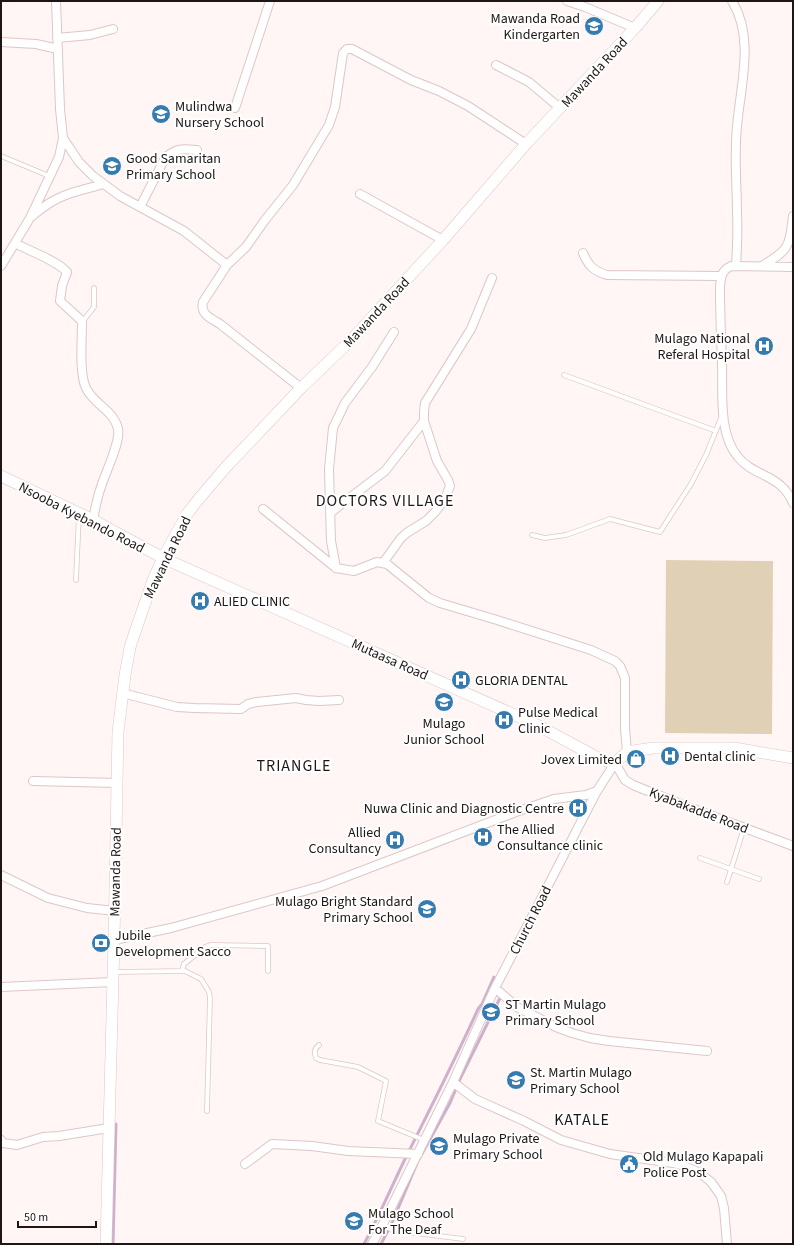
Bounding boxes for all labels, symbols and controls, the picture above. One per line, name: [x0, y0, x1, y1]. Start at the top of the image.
place label: Mawanda Road Kindergarten: [490, 9, 580, 45]
school or university icon: Mawanda Road Kindergarten: [583, 15, 605, 37]
street label: Mawanda Road: [557, 33, 633, 112]
place label: Mulindwa Nursery School: [175, 97, 264, 133]
school or university icon: Mulindwa Nursery School: [150, 103, 172, 125]
place label: Good Samaritan Primary School: [126, 149, 221, 185]
school or university icon: Good Samaritan Primary School: [101, 155, 123, 177]
street label: Mawanda Road: [339, 273, 415, 352]
place label: Mulago National Referal Hospital: [654, 329, 750, 365]
hospital icon: Mulago National Referal Hospital: [753, 335, 775, 357]
street label: Nsooba Kyebando Road: [15, 477, 148, 558]
district label: DOCTORS VILLAGE: [316, 490, 454, 512]
street label: Mawanda Road: [139, 513, 197, 602]
hospital icon: ALIED CLINIC: [189, 590, 211, 612]
place label: ALIED CLINIC: [214, 592, 290, 612]
street label: Mutaasa Road: [348, 634, 431, 686]
hospital icon: GLORIA DENTAL: [450, 669, 472, 691]
place label: GLORIA DENTAL: [475, 671, 568, 691]
school or university icon: Mulago Junior School: [433, 691, 455, 713]
place label: Pulse Medical Clinic: [518, 703, 598, 739]
hospital icon: Pulse Medical Clinic: [493, 709, 515, 731]
place label: Mulago Junior School: [404, 714, 485, 750]
hospital icon: Dental clinic: [659, 745, 681, 767]
place label: Dental clinic: [684, 747, 757, 767]
shop icon: Jovex Limited: [625, 748, 647, 770]
place label: Jovex Limited: [541, 750, 622, 770]
district label: TRIANGLE: [256, 755, 332, 777]
street label: Kyabakadde Road: [646, 783, 751, 839]
hospital icon: Nuwa Clinic and Diagnostic Centre: [567, 797, 589, 819]
place label: Nuwa Clinic and Diagnostic Centre: [364, 799, 564, 819]
place label: The Allied Consultance clinic: [497, 820, 604, 856]
place label: Allied Consultancy: [309, 823, 381, 859]
hospital icon: The Allied Consultance clinic: [472, 826, 494, 848]
street label: Mawanda Road: [105, 827, 127, 917]
hospital icon: Allied Consultancy: [384, 829, 406, 851]
street label: Church Road: [505, 883, 557, 958]
place label: Mulago Bright Standard Primary School: [275, 892, 413, 928]
school or university icon: Mulago Bright Standard Primary School: [416, 898, 438, 920]
place label: Jubile Development Sacco: [115, 926, 231, 962]
bank icon: Jubile Development Sacco: [90, 932, 112, 954]
place label: ST Martin Mulago Primary School: [505, 995, 606, 1031]
school or university icon: ST Martin Mulago Primary School: [480, 1001, 502, 1023]
place label: St. Martin Mulago Primary School: [530, 1063, 632, 1099]
school or university icon: St. Martin Mulago Primary School: [505, 1069, 527, 1091]
district label: KATALE: [554, 1109, 610, 1131]
place label: Mulago Private Primary School: [453, 1129, 543, 1165]
school or university icon: Mulago Private Primary School: [428, 1135, 450, 1157]
place label: Old Mulago Kapapali Police Post: [643, 1147, 764, 1183]
public building icon: Old Mulago Kapapali Police Post: [618, 1153, 640, 1175]
scale bar: [18, 1203, 96, 1229]
place label: Mulago School For The Deaf: [368, 1204, 454, 1240]
text: 50 m: [24, 1209, 48, 1226]
school or university icon: Mulago School For The Deaf: [343, 1210, 365, 1232]

